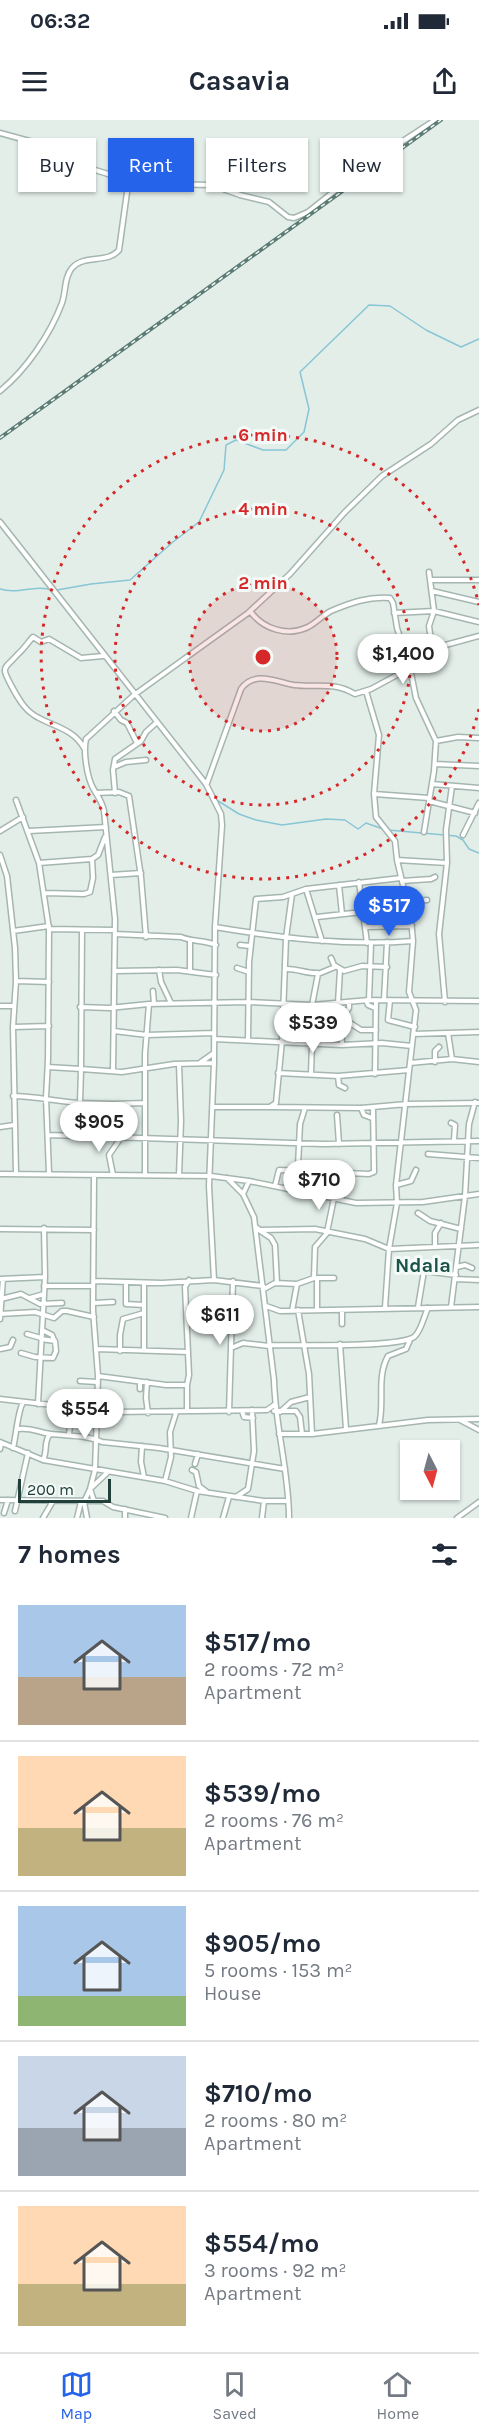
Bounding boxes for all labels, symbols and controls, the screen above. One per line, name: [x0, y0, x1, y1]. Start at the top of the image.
text: 06:32: [30, 8, 90, 34]
icon: menu: [18, 65, 51, 98]
text: Casavia: [189, 65, 290, 97]
icon: share: [428, 65, 461, 98]
chip: Buy: [18, 138, 96, 192]
chip: Rent: [108, 138, 194, 192]
chip: Filters: [206, 138, 308, 192]
chip: New: [320, 138, 403, 192]
text: 6 min: [238, 424, 288, 446]
text: 4 min: [238, 498, 288, 520]
text: 2 min: [238, 572, 288, 594]
pin: $1,400: [354, 634, 452, 685]
text: $1,400: [371, 642, 435, 665]
centre of rings: [253, 647, 273, 667]
pin: $517: [353, 886, 425, 937]
text: $517: [368, 894, 410, 917]
pin: $539: [277, 1003, 349, 1054]
text: $539: [288, 1011, 338, 1034]
pin: $905: [63, 1102, 135, 1153]
text: $905: [74, 1110, 124, 1133]
pin: $710: [283, 1160, 355, 1211]
text: $710: [297, 1168, 341, 1191]
district label: Ndala: [395, 1254, 451, 1277]
pin: $611: [184, 1295, 256, 1346]
text: $611: [200, 1303, 240, 1326]
pin: $554: [49, 1389, 121, 1440]
text: $554: [61, 1397, 109, 1420]
north arrow: [400, 1440, 460, 1500]
map controls: [400, 1440, 460, 1500]
scale bar: [18, 1476, 111, 1504]
text: 200 m: [27, 1480, 74, 1499]
icon: filters: [428, 1538, 461, 1571]
text: 7 homes: [18, 1539, 121, 1570]
text: $517/mo: [204, 1627, 311, 1658]
icon: home: [66, 1629, 138, 1701]
text: 2 rooms · 72 m²: [204, 1658, 344, 1681]
text: Apartment: [204, 1681, 302, 1704]
text: $539/mo: [204, 1778, 321, 1809]
icon: home: [66, 1780, 138, 1852]
text: 2 rooms · 76 m²: [204, 1809, 344, 1832]
text: Apartment: [204, 1832, 302, 1855]
text: $905/mo: [204, 1928, 321, 1959]
icon: home: [66, 1930, 138, 2002]
text: 5 rooms · 153 m²: [204, 1959, 353, 1982]
text: House: [204, 1982, 261, 2005]
text: $710/mo: [204, 2078, 312, 2109]
icon: home: [66, 2080, 138, 2152]
text: 2 rooms · 80 m²: [204, 2109, 347, 2132]
text: Apartment: [204, 2132, 302, 2155]
text: $554/mo: [204, 2228, 319, 2259]
icon: home: [66, 2230, 138, 2302]
text: 3 rooms · 92 m²: [204, 2259, 347, 2282]
text: Apartment: [204, 2282, 302, 2305]
tab: Map: [60, 2368, 93, 2423]
tab: Saved: [213, 2368, 257, 2423]
tab: Home: [377, 2368, 419, 2423]

